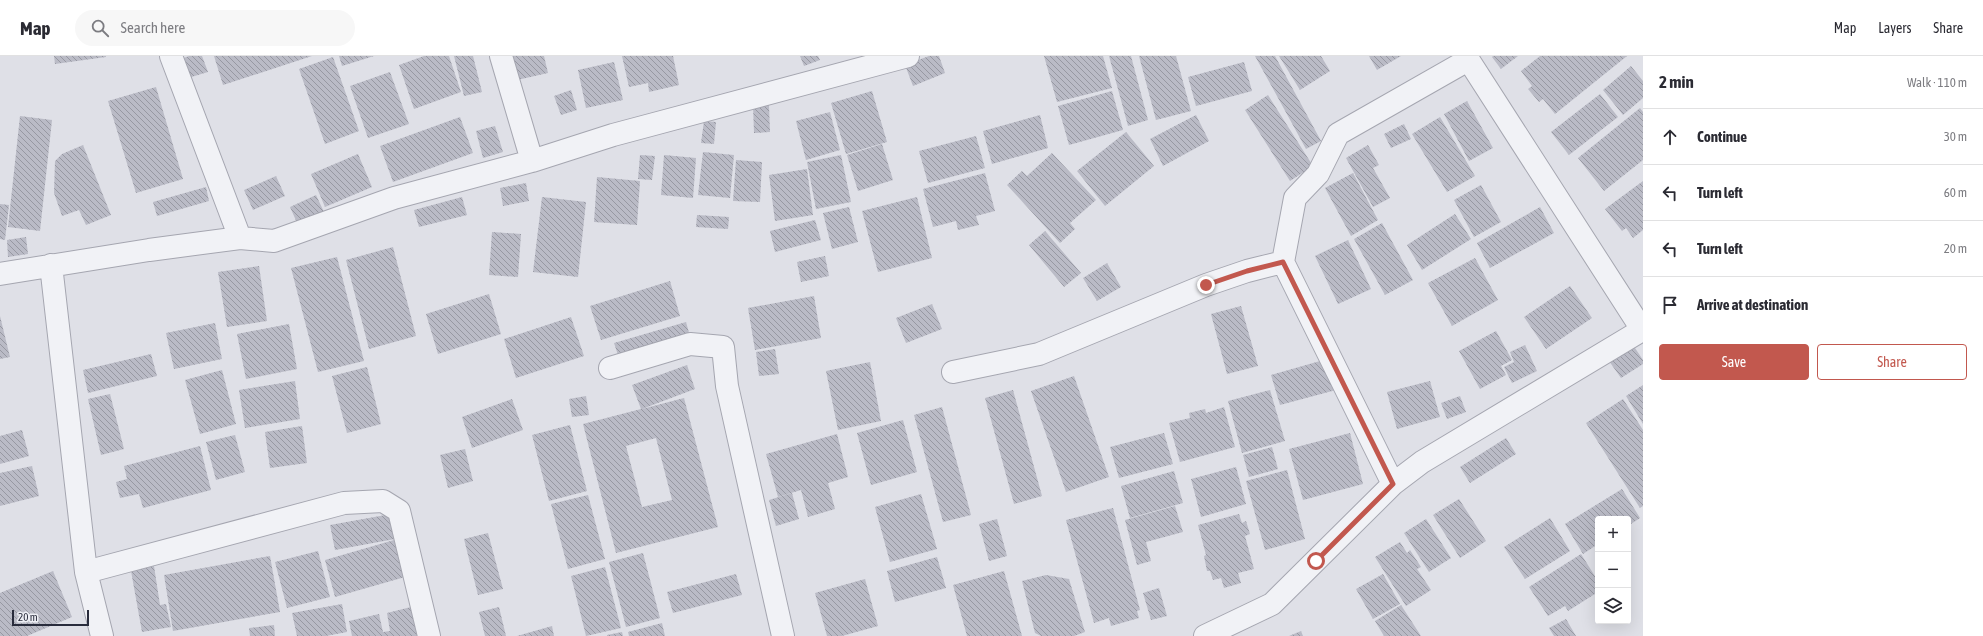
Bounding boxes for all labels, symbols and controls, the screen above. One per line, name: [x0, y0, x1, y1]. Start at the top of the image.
search box: [75, 10, 355, 46]
text: Map: [20, 17, 51, 39]
icon: search: [89, 17, 111, 39]
text: Search here: [121, 19, 185, 36]
text: Map: [1834, 20, 1856, 36]
text: Layers: [1878, 20, 1911, 36]
text: Share: [1933, 20, 1963, 36]
text: 2 min: [1659, 72, 1694, 92]
text: Walk · 110 m: [1907, 75, 1967, 90]
icon: ahead: [1659, 126, 1681, 148]
text: Continue: [1697, 128, 1747, 145]
text: 30 m: [1944, 129, 1967, 144]
icon: left: [1659, 182, 1681, 204]
text: Turn left: [1697, 184, 1743, 201]
text: 60 m: [1944, 185, 1967, 200]
icon: left: [1659, 238, 1681, 260]
text: Turn left: [1697, 240, 1743, 257]
text: 20 m: [1944, 241, 1967, 256]
route end: [1197, 276, 1215, 294]
icon: arrive: [1659, 294, 1681, 316]
text: Arrive at destination: [1697, 296, 1808, 313]
button: Save: [1659, 344, 1809, 380]
button: Share: [1817, 344, 1967, 380]
map controls: [1595, 516, 1631, 624]
button: +: [1595, 516, 1631, 552]
route start: [1307, 552, 1325, 570]
button: −: [1595, 552, 1631, 588]
button: layers: [1595, 588, 1631, 624]
scale bar: [12, 608, 89, 627]
text: 20 m: [18, 611, 38, 623]

